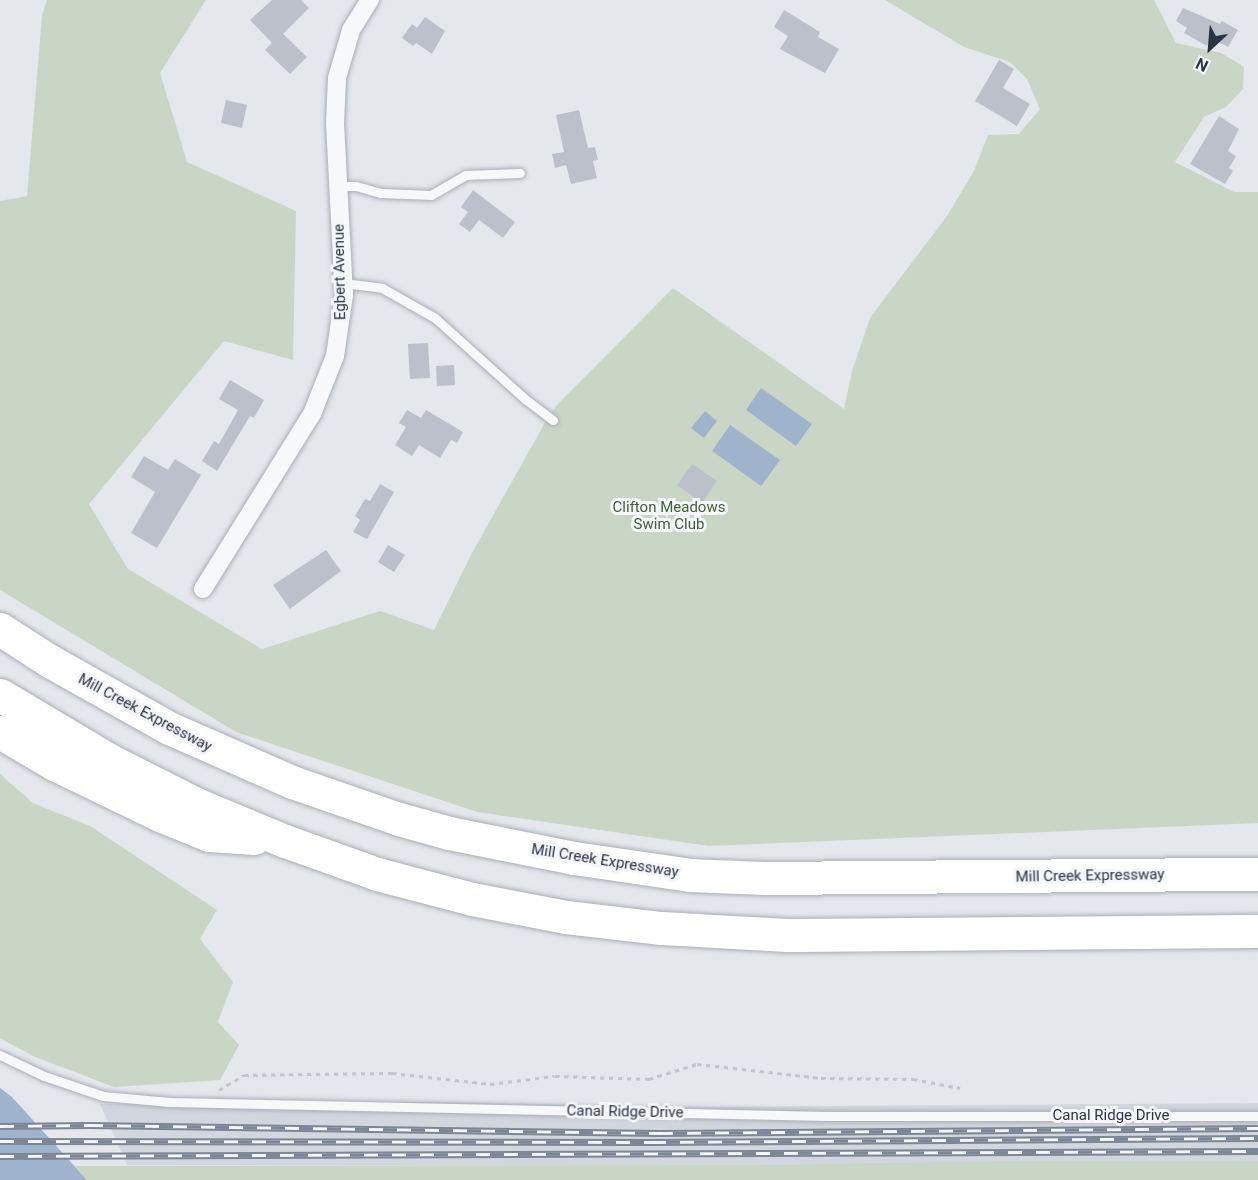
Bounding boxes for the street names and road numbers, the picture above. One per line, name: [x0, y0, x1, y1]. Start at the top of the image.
street label: Egbert Avenue: [330, 224, 350, 320]
street label: Mill Creek Expressway: [75, 670, 215, 756]
street label: Mill Creek Expressway: [530, 840, 680, 882]
street label: Mill Creek Expressway: [1015, 866, 1165, 886]
street label: Canal Ridge Drive: [566, 1102, 684, 1122]
street label: Canal Ridge Drive: [1053, 1107, 1169, 1125]

